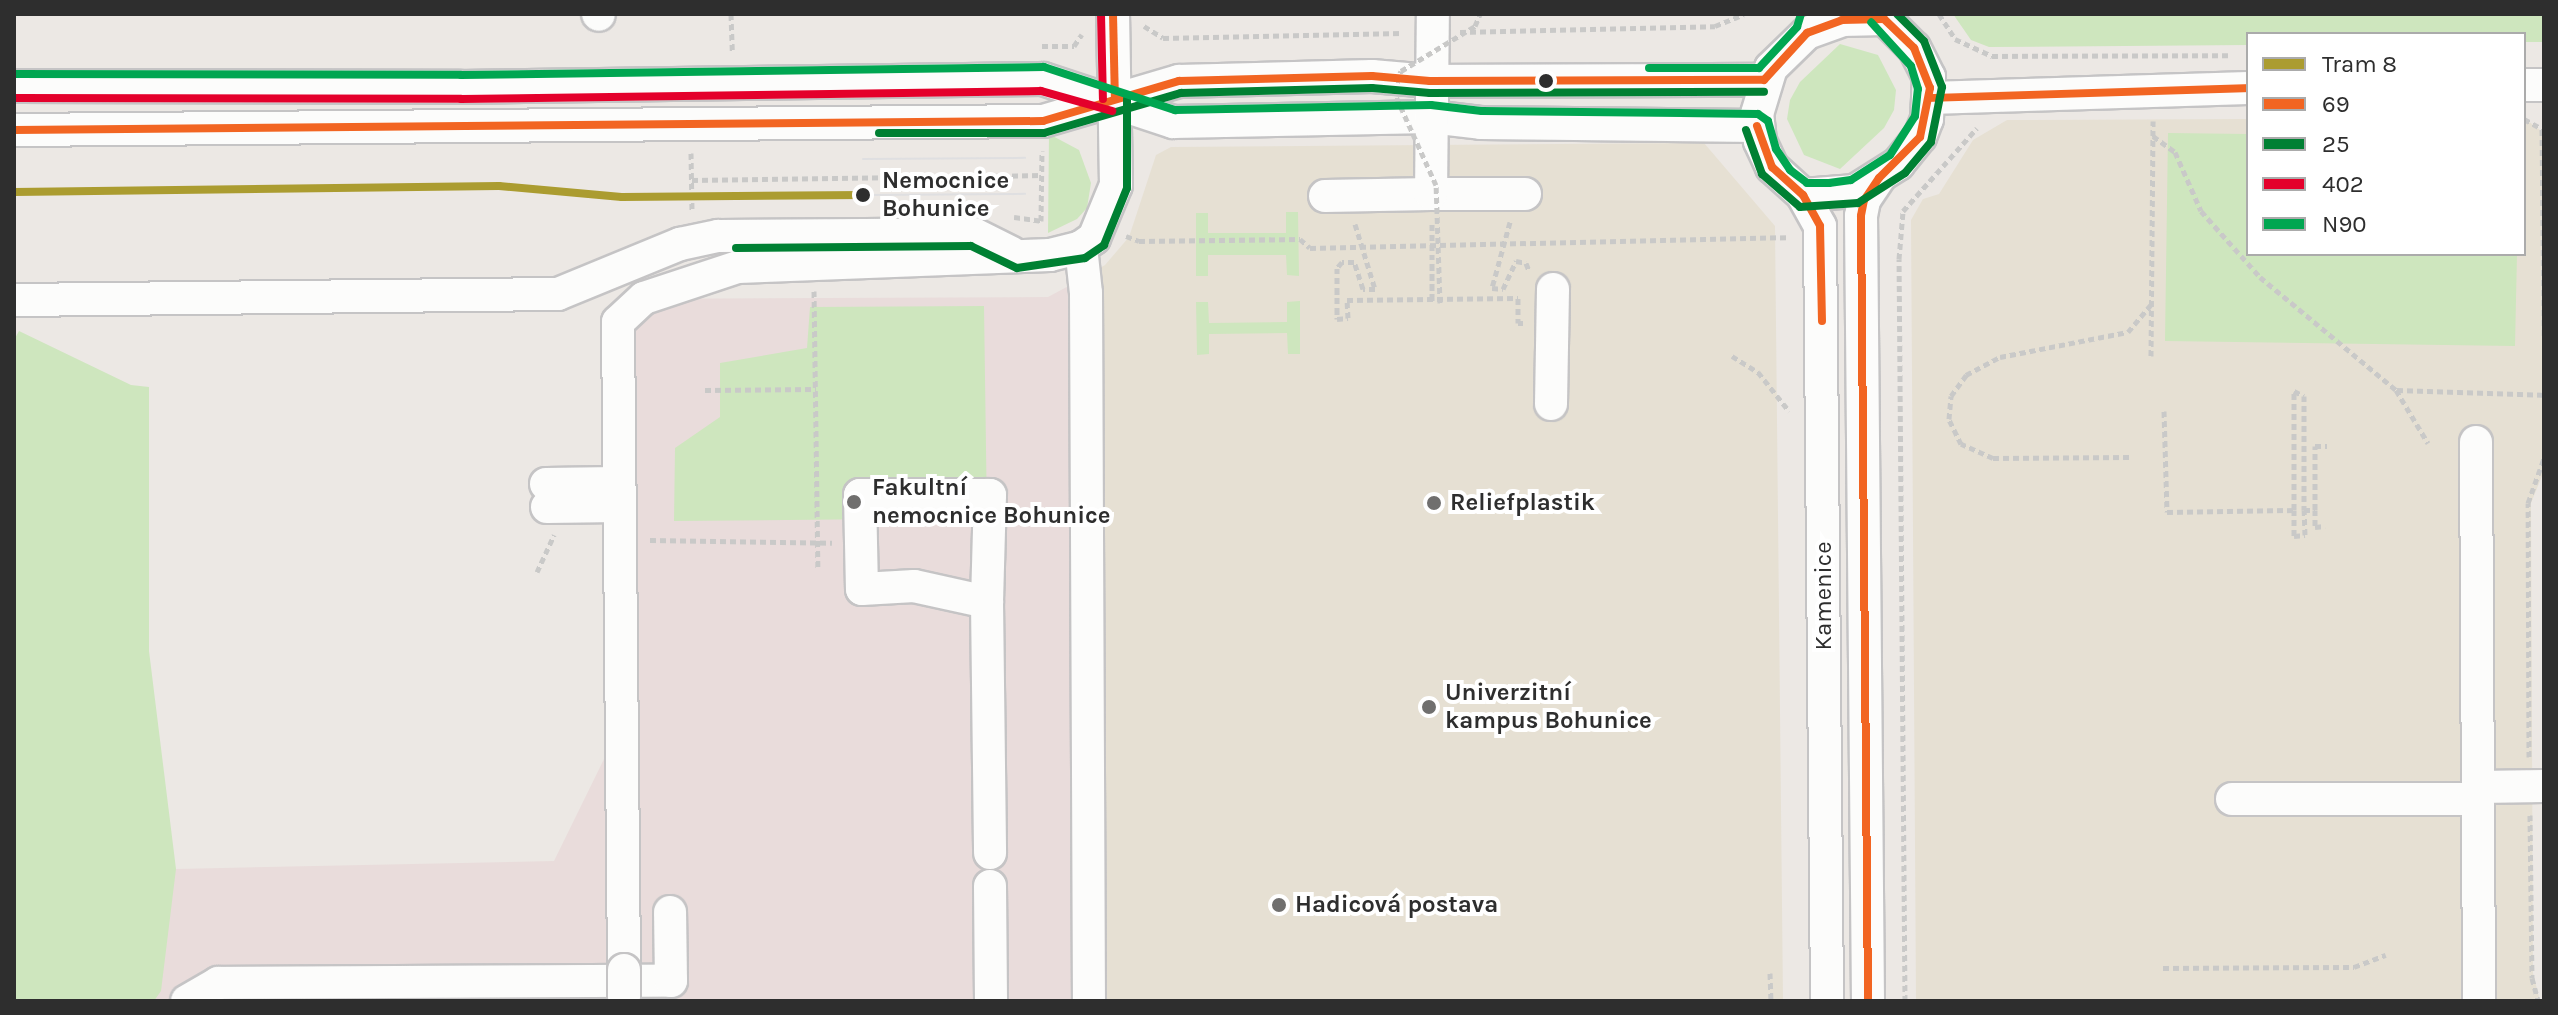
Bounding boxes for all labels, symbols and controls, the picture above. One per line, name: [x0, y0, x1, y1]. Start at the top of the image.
legend: [2246, 32, 2526, 256]
text: Tram 8: [2322, 50, 2397, 78]
unlabelled marker: [1538, 73, 1554, 89]
text: 69: [2322, 90, 2350, 118]
text: 25: [2322, 130, 2349, 158]
place label: Nemocnice Bohunice: [882, 167, 1009, 223]
text: 402: [2322, 170, 2364, 198]
marker: Nemocnice Bohunice: [851, 183, 875, 207]
text: N90: [2322, 210, 2367, 238]
place label: Fakultní nemocnice Bohunice: [872, 474, 1110, 530]
place label: Reliefplastik: [1450, 489, 1595, 517]
marker: Fakultní nemocnice Bohunice: [843, 491, 865, 513]
marker: Reliefplastik: [1425, 494, 1443, 512]
street label: Kamenice: [1810, 542, 1838, 650]
place label: Univerzitní kampus Bohunice: [1445, 679, 1652, 735]
marker: Univerzitní kampus Bohunice: [1420, 698, 1438, 716]
place label: Hadicová postava: [1295, 891, 1498, 919]
marker: Hadicová postava: [1270, 896, 1288, 914]

